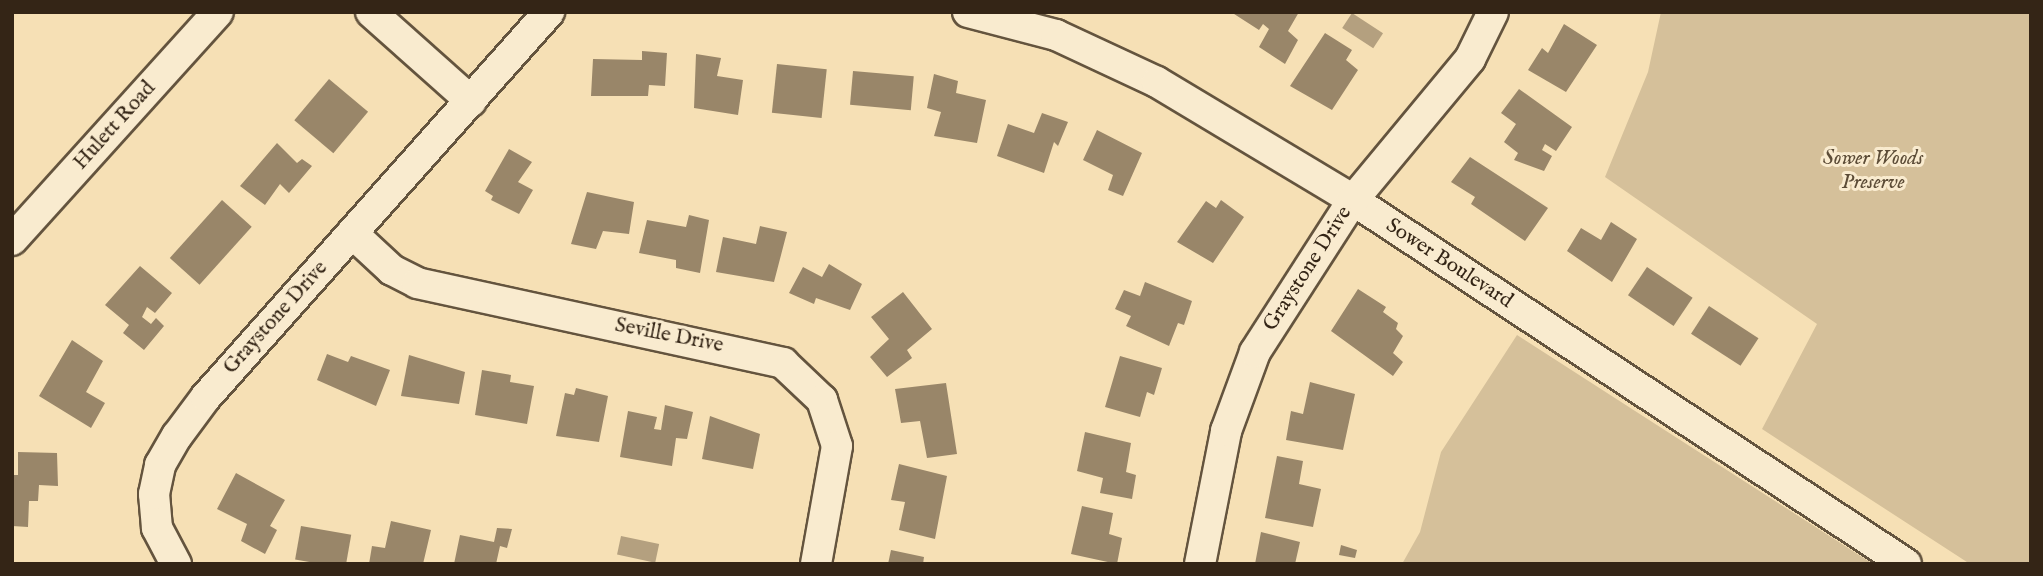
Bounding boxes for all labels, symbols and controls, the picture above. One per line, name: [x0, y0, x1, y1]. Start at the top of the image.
street label: Hulett Road: [69, 77, 161, 175]
park label: Sower Woods Preserve: [1823, 146, 1923, 196]
street label: Graystone Drive: [1258, 202, 1358, 336]
street label: Sower Boulevard: [1381, 214, 1517, 314]
street label: Graystone Drive: [219, 256, 333, 380]
street label: Seville Drive: [613, 313, 725, 359]

